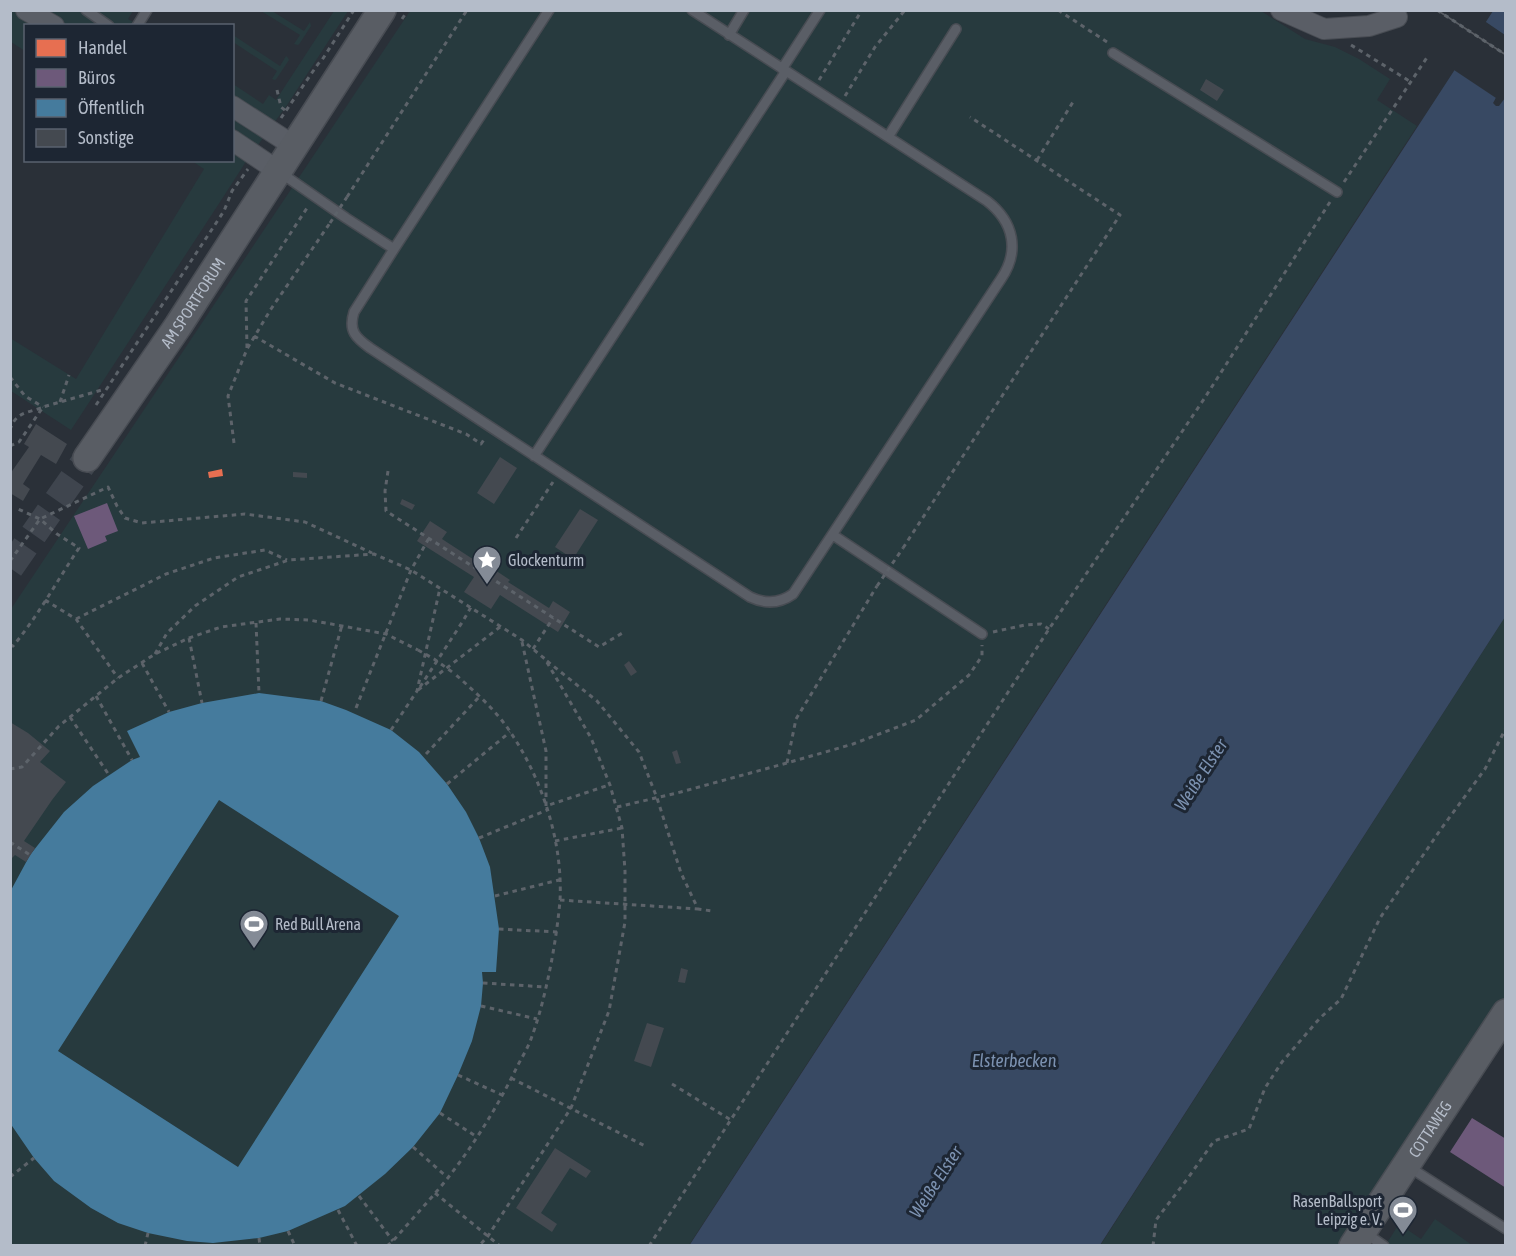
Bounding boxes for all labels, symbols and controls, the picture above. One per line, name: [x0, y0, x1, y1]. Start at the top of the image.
legend: [24, 24, 234, 162]
text: Handel: [78, 37, 127, 58]
text: Büros: [78, 67, 115, 88]
text: Öffentlich: [78, 97, 145, 118]
text: Sonstige: [78, 127, 134, 148]
street label: AM SPORTFORUM: [157, 254, 229, 351]
place icon: Glockenturm: [471, 544, 503, 586]
place label: Glockenturm: [508, 551, 584, 569]
water label: Weiße Elster: [1170, 734, 1232, 814]
sports icon: Red Bull Arena: [238, 908, 270, 950]
place label: Red Bull Arena: [275, 915, 361, 933]
water label: Elsterbecken: [972, 1050, 1057, 1071]
street label: COTTAWEG: [1405, 1097, 1455, 1161]
water label: Weiße Elster: [905, 1141, 967, 1221]
place label: RasenBallsport Leipzig e. V.: [1292, 1192, 1382, 1229]
sports icon: RasenBallsport Leipzig e. V.: [1387, 1194, 1419, 1236]

